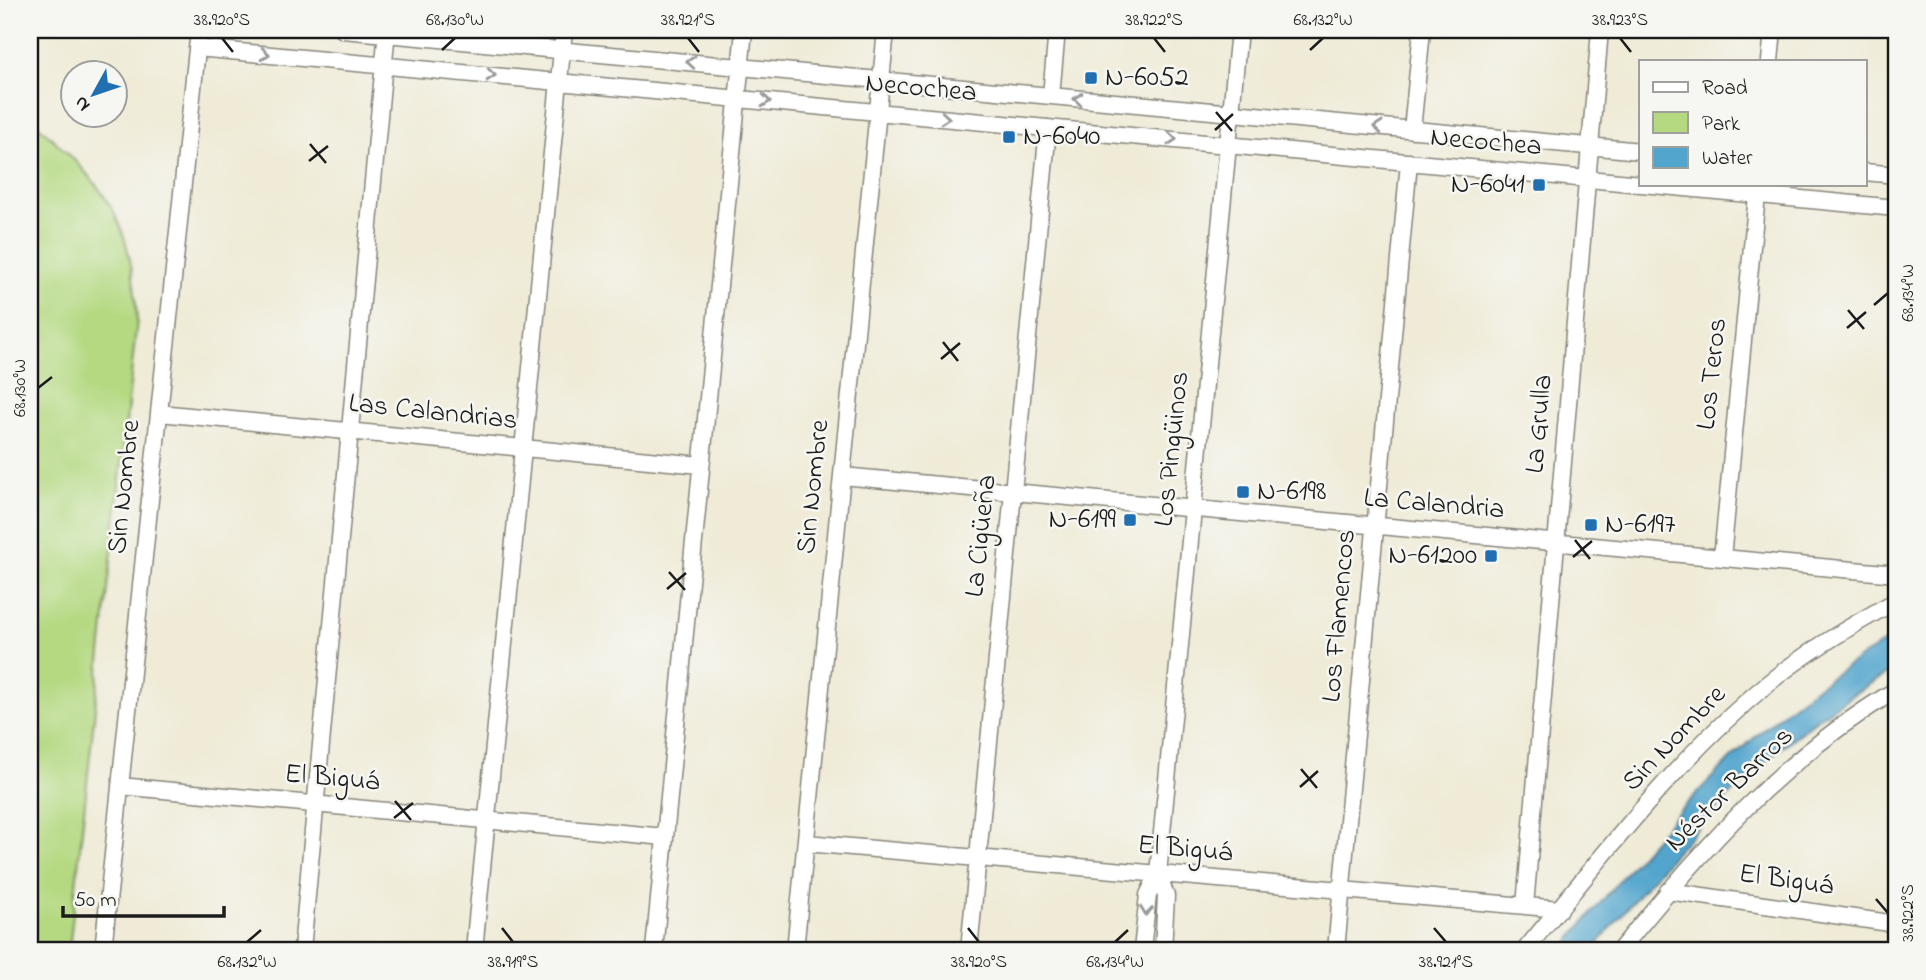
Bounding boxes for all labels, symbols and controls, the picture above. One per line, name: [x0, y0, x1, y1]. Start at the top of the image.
text: 38.920°S: [194, 8, 250, 34]
text: 68.130°W: [426, 8, 484, 34]
text: 38.921°S: [661, 8, 715, 34]
text: 38.922°S: [1125, 8, 1183, 34]
text: 68.132°W: [1293, 8, 1353, 34]
text: 38.923°S: [1592, 8, 1648, 34]
one-way arrow: [259, 46, 270, 61]
one-way arrow: [685, 55, 696, 70]
place label: N-6052: [1105, 58, 1189, 99]
north arrow: [60, 60, 130, 130]
legend: [1639, 60, 1867, 186]
street label: Necochea: [864, 64, 978, 114]
one-way arrow: [486, 67, 497, 82]
marker: N-6052: [1083, 70, 1099, 86]
text: Road: [1702, 74, 1748, 104]
text: N: [68, 90, 97, 117]
one-way arrow: [1072, 91, 1084, 106]
one-way arrow: [761, 93, 772, 108]
one-way arrow: [940, 110, 951, 125]
text: Park: [1702, 110, 1741, 140]
place label: N-6040: [1023, 117, 1100, 158]
street label: Necochea: [1429, 118, 1543, 168]
one-way arrow: [1372, 120, 1383, 135]
marker: N-6040: [1001, 129, 1017, 145]
one-way arrow: [1166, 132, 1178, 147]
text: Water: [1702, 144, 1753, 174]
place label: N-6041: [1451, 165, 1525, 206]
marker: N-6041: [1531, 177, 1547, 193]
text: 68.134°W: [1896, 264, 1922, 322]
street label: Los Teros: [1687, 316, 1739, 432]
text: 68.130°W: [8, 359, 34, 417]
street label: Los Pingüinos: [1144, 369, 1202, 529]
street label: La Grulla: [1515, 373, 1565, 475]
street label: Las Calandrias: [346, 384, 520, 442]
street label: Sin Nombre: [98, 417, 152, 556]
street label: Sin Nombre: [787, 417, 841, 556]
place label: N-6198: [1257, 472, 1327, 513]
street label: La Cigüeña: [955, 473, 1009, 599]
street label: La Calandria: [1362, 478, 1506, 532]
marker: N-6198: [1235, 484, 1251, 500]
place label: N-6199: [1049, 500, 1117, 541]
place label: N-6197: [1605, 505, 1676, 546]
marker: N-6199: [1122, 512, 1138, 528]
marker: N-6197: [1583, 517, 1599, 533]
street label: Los Flamencos: [1312, 528, 1368, 704]
place label: N-61200: [1388, 536, 1477, 577]
marker: N-61200: [1483, 548, 1499, 564]
street label: Sin Nombre: [1613, 676, 1737, 802]
street label: Néstor Barros: [1656, 718, 1804, 862]
street label: El Biguá: [283, 754, 381, 804]
street label: El Biguá: [1136, 825, 1234, 875]
street label: El Biguá: [1736, 854, 1836, 908]
scale bar: [63, 875, 224, 919]
text: 38.922°S: [1896, 884, 1922, 942]
text: 50 m: [74, 886, 117, 916]
one-way arrow: [1138, 905, 1153, 916]
text: 68.132°W: [217, 950, 277, 976]
text: 38.919°S: [488, 950, 538, 976]
text: 38.920°S: [951, 950, 1007, 976]
text: 68.134°W: [1086, 950, 1144, 976]
text: 38.921°S: [1419, 950, 1473, 976]

